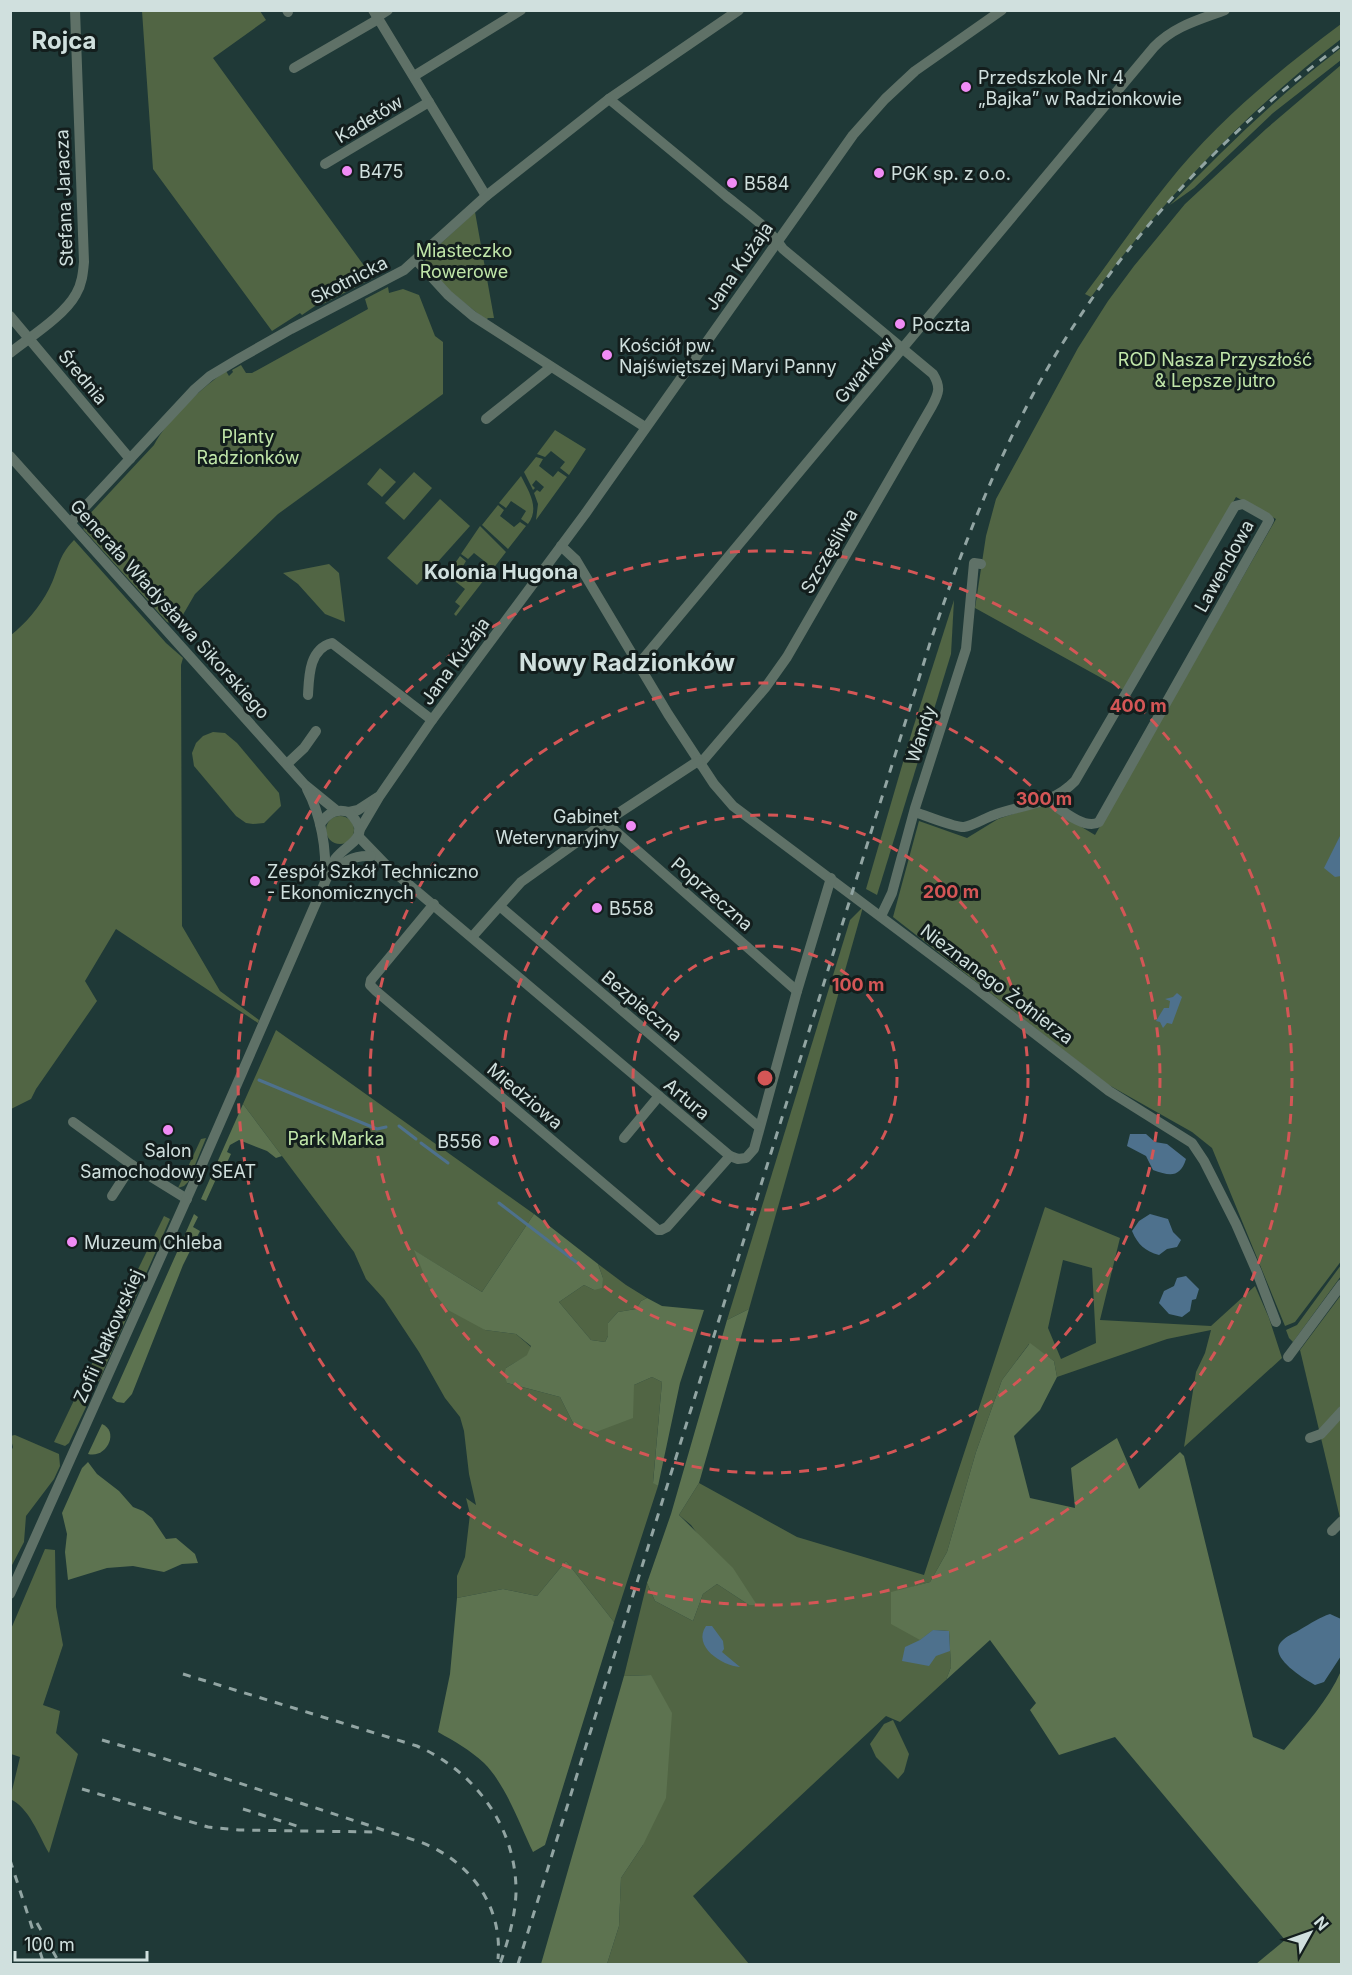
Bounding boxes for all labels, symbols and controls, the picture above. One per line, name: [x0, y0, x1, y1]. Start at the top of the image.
district label: Rojca: [32, 26, 96, 55]
place label: Przedszkole Nr 4 „Bajka” w Radzionkowie: [978, 67, 1182, 109]
marker: Przedszkole Nr 4 „Bajka” w Radzionkowie: [959, 80, 973, 94]
street label: Kadetów: [332, 91, 407, 147]
street label: Stefana Jaracza: [51, 129, 77, 267]
place label: B475: [359, 161, 403, 182]
place label: PGK sp. z o.o.: [891, 163, 1011, 184]
marker: B475: [340, 164, 354, 178]
marker: PGK sp. z o.o.: [872, 166, 886, 180]
place label: B584: [744, 173, 789, 194]
marker: B584: [725, 176, 739, 190]
street label: Jana Kużaja: [701, 218, 777, 314]
park label: Miasteczko Rowerowe: [416, 240, 512, 282]
street label: Skotnicka: [307, 252, 391, 308]
place label: Poczta: [912, 314, 970, 335]
marker: Poczta: [893, 317, 907, 331]
street label: Gwarków: [830, 332, 898, 407]
place label: Kościół pw. Najświętszej Maryi Panny: [619, 335, 837, 377]
street label: Średnia: [54, 345, 113, 409]
marker: Kościół pw. Najświętszej Maryi Panny: [600, 348, 614, 362]
park label: ROD Nasza Przyszłość & Lepsze jutro: [1118, 349, 1312, 391]
park label: Planty Radzionków: [196, 426, 300, 468]
street label: Generała Władysława Sikorskiego: [66, 495, 274, 723]
street label: Szczęśliwa: [796, 505, 862, 597]
street label: Lawendowa: [1190, 516, 1258, 616]
district label: Kolonia Hugona: [424, 560, 578, 584]
street label: Jana Kużaja: [416, 613, 494, 709]
district label: Nowy Radzionków: [519, 648, 736, 677]
text: 400 m: [1109, 695, 1167, 716]
street label: Wandy: [902, 703, 940, 765]
text: 300 m: [1016, 788, 1072, 809]
place label: Gabinet Weterynaryjny: [496, 806, 619, 848]
marker: Gabinet Weterynaryjny: [624, 819, 638, 833]
street label: Poprzeczna: [667, 853, 757, 935]
place label: Zespół Szkół Techniczno - Ekonomicznych: [267, 861, 479, 903]
marker: Zespół Szkół Techniczno - Ekonomicznych: [248, 874, 262, 888]
text: 200 m: [923, 881, 979, 902]
place label: B558: [609, 898, 654, 919]
marker: B558: [590, 901, 604, 915]
street label: Nieznanego Żołnierza: [917, 919, 1078, 1048]
street label: Bezpieczna: [598, 966, 686, 1046]
text: 100 m: [832, 974, 884, 995]
street label: Miedziowa: [483, 1058, 567, 1134]
centre of rings: [755, 1068, 775, 1088]
street label: Artura: [660, 1074, 714, 1124]
marker: Salon Samochodowy SEAT: [161, 1123, 175, 1137]
park label: Park Marka: [287, 1128, 385, 1149]
place label: B556: [437, 1131, 482, 1152]
marker: B556: [487, 1134, 501, 1148]
place label: Salon Samochodowy SEAT: [80, 1140, 256, 1182]
place label: Muzeum Chleba: [84, 1232, 223, 1253]
marker: Muzeum Chleba: [65, 1235, 79, 1249]
street label: Zofii Nałkowskiej: [69, 1266, 147, 1406]
north arrow: [1280, 1903, 1340, 1963]
text: N: [1310, 1912, 1333, 1934]
scale bar: [15, 1924, 147, 1962]
text: 100 m: [24, 1934, 75, 1955]

